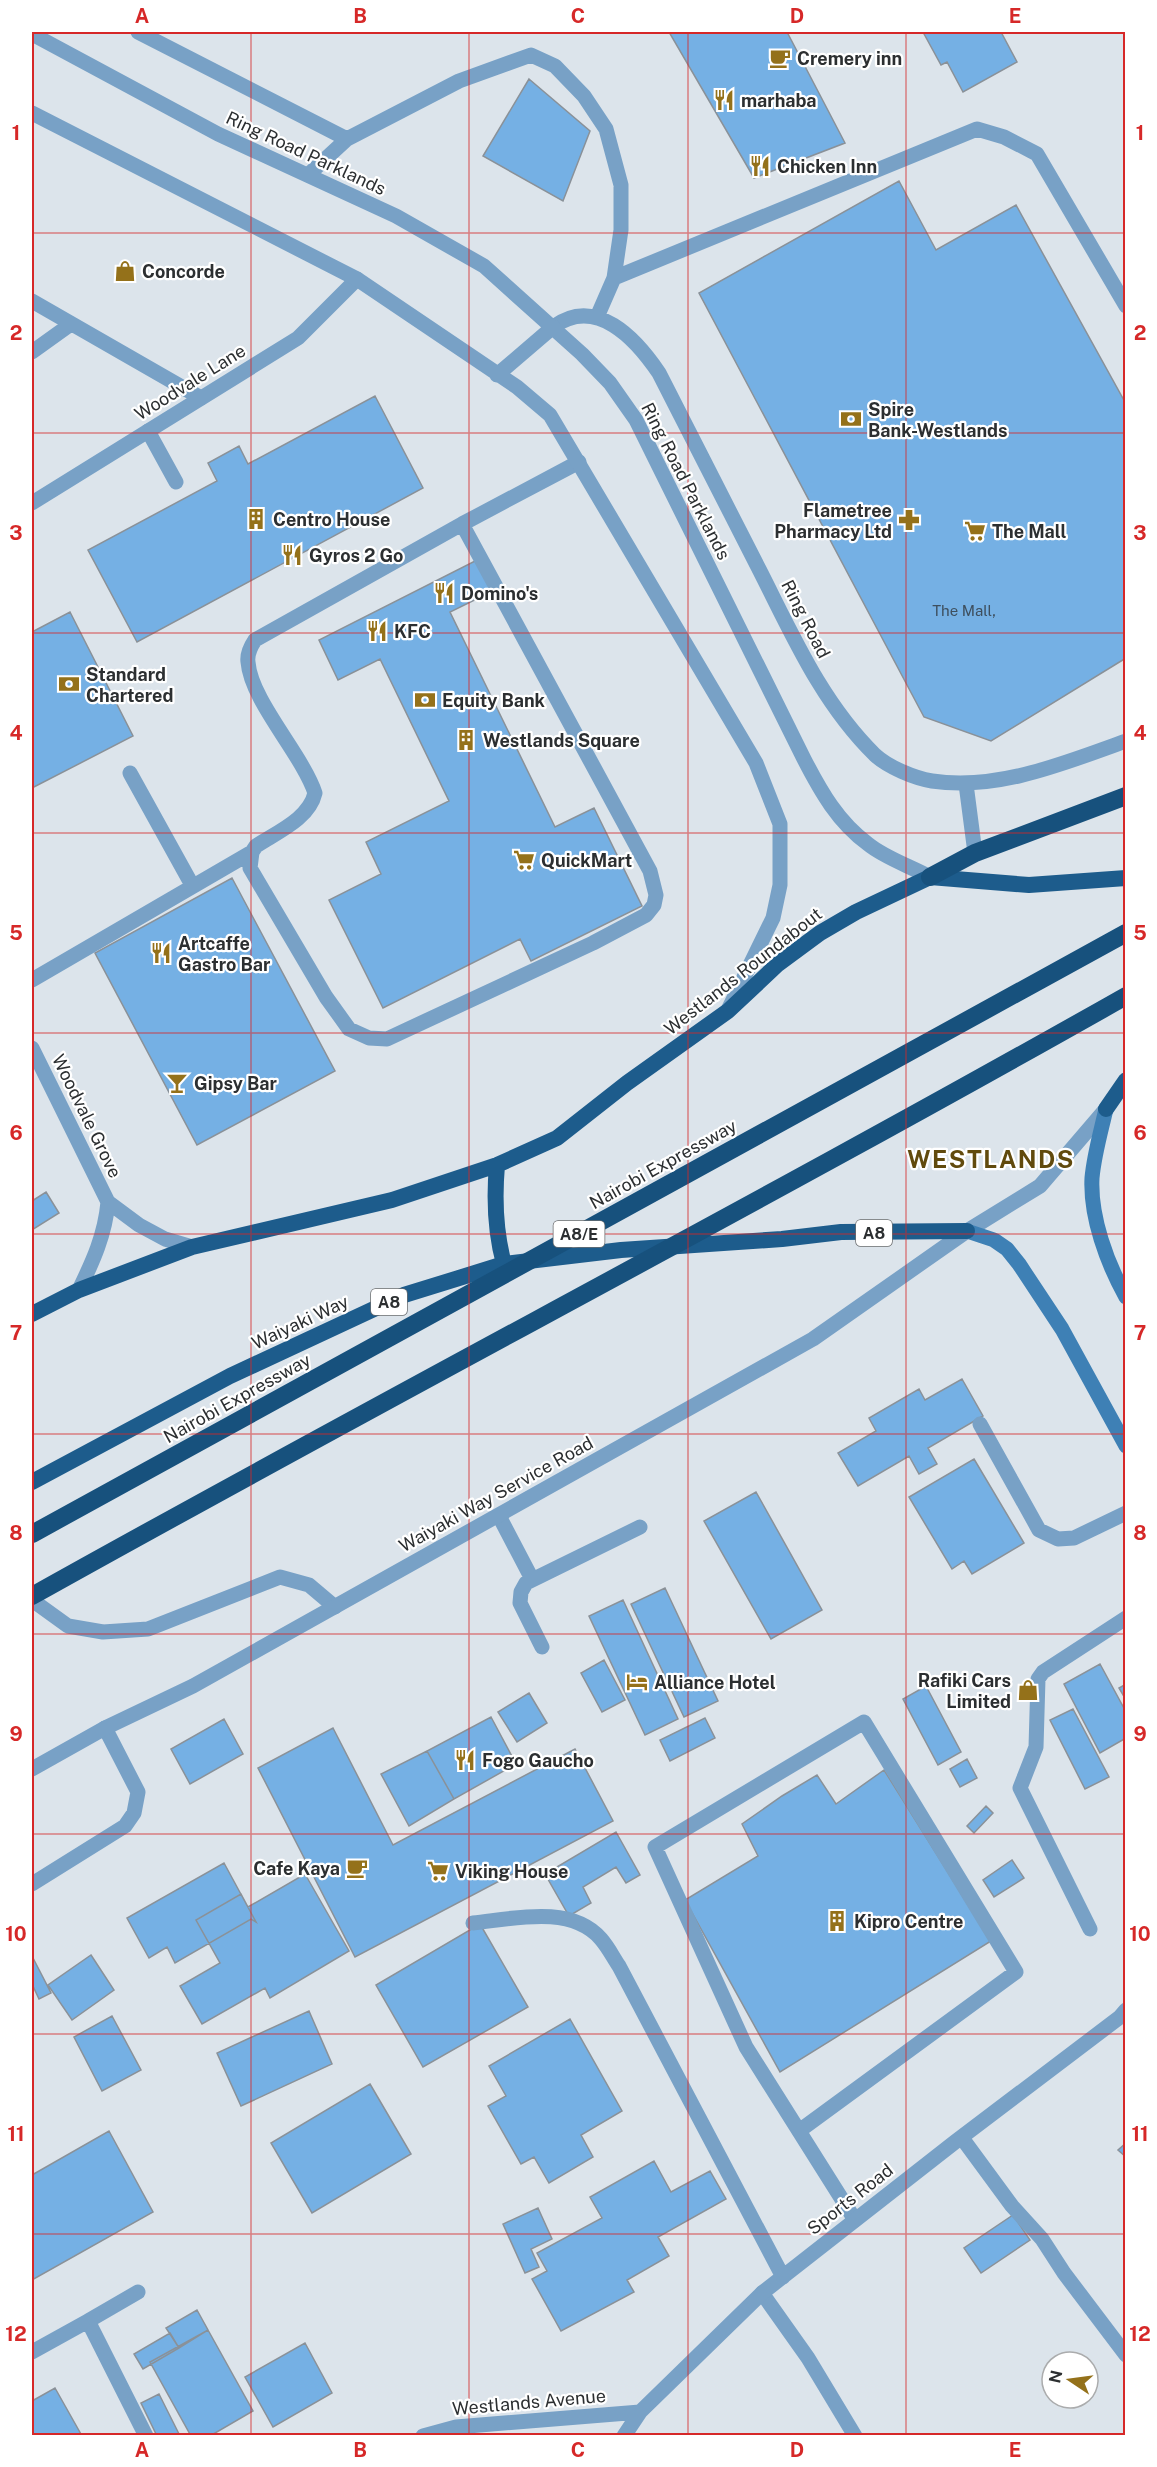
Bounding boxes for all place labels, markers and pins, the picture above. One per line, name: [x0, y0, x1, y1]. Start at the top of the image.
cafe icon: Cremery inn: [768, 46, 792, 70]
place label: Cremery inn: [797, 48, 902, 69]
restaurant icon: marhaba: [712, 88, 736, 112]
place label: marhaba: [741, 90, 817, 111]
restaurant icon: Chicken Inn: [748, 154, 772, 178]
place label: Chicken Inn: [777, 156, 877, 177]
shop icon: Concorde: [113, 259, 137, 283]
place label: Concorde: [142, 261, 225, 282]
place label: Spire Bank-Westlands: [868, 399, 1008, 441]
bank icon: Spire Bank-Westlands: [839, 407, 863, 431]
place label: Flametree Pharmacy Ltd: [774, 500, 892, 542]
building icon: Centro House: [244, 507, 268, 531]
pharmacy icon: Flametree Pharmacy Ltd: [897, 508, 921, 532]
place label: Centro House: [273, 509, 390, 530]
supermarket icon: The Mall: [963, 519, 987, 543]
place label: The Mall: [992, 521, 1066, 542]
restaurant icon: Gyros 2 Go: [280, 543, 304, 567]
place label: Gyros 2 Go: [309, 545, 403, 566]
restaurant icon: Domino's: [432, 581, 456, 605]
place label: Domino's: [461, 583, 538, 604]
restaurant icon: KFC: [365, 619, 389, 643]
place label: KFC: [394, 621, 431, 642]
place label: Standard Chartered: [86, 664, 173, 706]
bank icon: Standard Chartered: [57, 672, 81, 696]
bank icon: Equity Bank: [413, 688, 437, 712]
place label: Equity Bank: [442, 690, 546, 711]
building icon: Westlands Square: [454, 728, 478, 752]
place label: Westlands Square: [483, 730, 640, 751]
supermarket icon: QuickMart: [512, 848, 536, 872]
place label: QuickMart: [541, 850, 632, 871]
place label: Artcaffe Gastro Bar: [178, 933, 271, 975]
restaurant icon: Artcaffe Gastro Bar: [149, 941, 173, 965]
bar icon: Gipsy Bar: [165, 1071, 189, 1095]
place label: Gipsy Bar: [194, 1073, 277, 1094]
hotel icon: Alliance Hotel: [625, 1670, 649, 1694]
place label: Rafiki Cars Limited: [918, 1670, 1011, 1712]
place label: Alliance Hotel: [654, 1672, 776, 1693]
shop icon: Rafiki Cars Limited: [1016, 1678, 1040, 1702]
restaurant icon: Fogo Gaucho: [453, 1748, 477, 1772]
place label: Fogo Gaucho: [482, 1750, 594, 1771]
cafe icon: Cafe Kaya: [345, 1856, 369, 1880]
place label: Cafe Kaya: [253, 1858, 340, 1879]
supermarket icon: Viking House: [426, 1859, 450, 1883]
place label: Viking House: [455, 1861, 568, 1882]
building icon: Kipro Centre: [825, 1909, 849, 1933]
place label: Kipro Centre: [854, 1911, 963, 1932]

